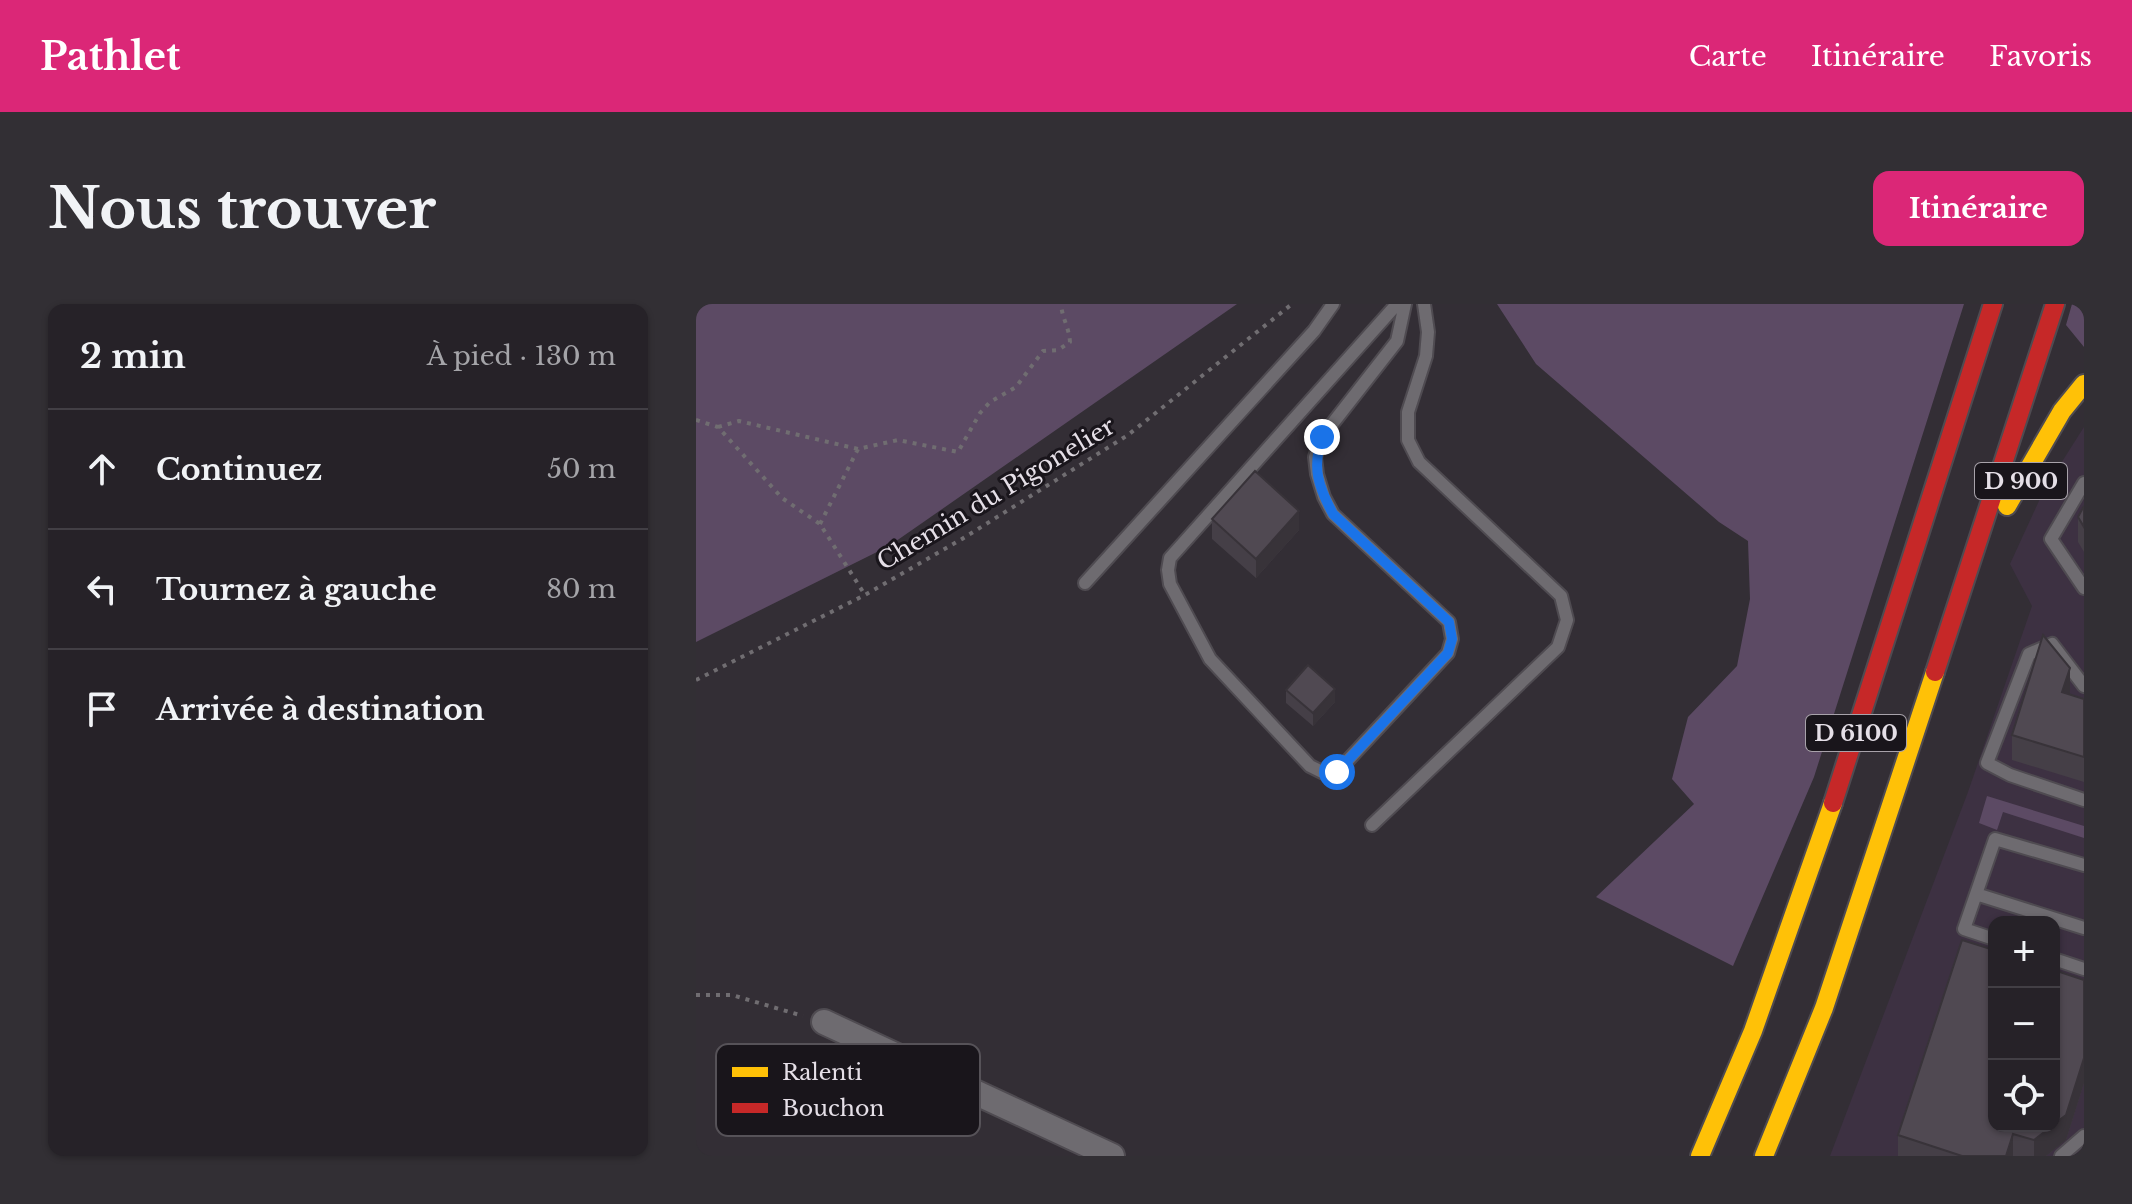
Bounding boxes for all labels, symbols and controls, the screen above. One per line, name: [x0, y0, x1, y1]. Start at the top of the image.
text: Pathlet: [40, 33, 181, 80]
text: Carte: [1689, 39, 1767, 74]
text: Itinéraire: [1811, 39, 1945, 74]
text: Favoris: [1989, 39, 2092, 74]
button: Itinéraire: [1873, 171, 2084, 246]
text: Nous trouver: [48, 174, 436, 243]
text: 2 min: [80, 335, 186, 377]
text: À pied · 130 m: [427, 340, 616, 372]
street label: Chemin du Pigonelier: [872, 411, 1120, 576]
route end: [1304, 419, 1340, 455]
icon: ahead: [80, 447, 124, 491]
text: Continuez: [156, 451, 322, 488]
text: 50 m: [547, 453, 616, 485]
road number: D 900: [1975, 463, 2067, 499]
icon: left: [80, 567, 124, 611]
text: Tournez à gauche: [156, 571, 437, 608]
text: 80 m: [546, 573, 616, 605]
icon: arrive: [80, 687, 124, 731]
text: Arrivée à destination: [156, 691, 485, 728]
road number: D 6100: [1806, 715, 1906, 751]
route start: [1319, 754, 1355, 790]
map controls: [1988, 916, 2060, 1132]
button: +: [1988, 916, 2060, 988]
button: −: [1988, 988, 2060, 1060]
legend: [716, 1044, 980, 1136]
text: Ralenti: [782, 1059, 863, 1086]
button: locate: [1988, 1060, 2060, 1132]
text: Bouchon: [782, 1095, 884, 1122]

